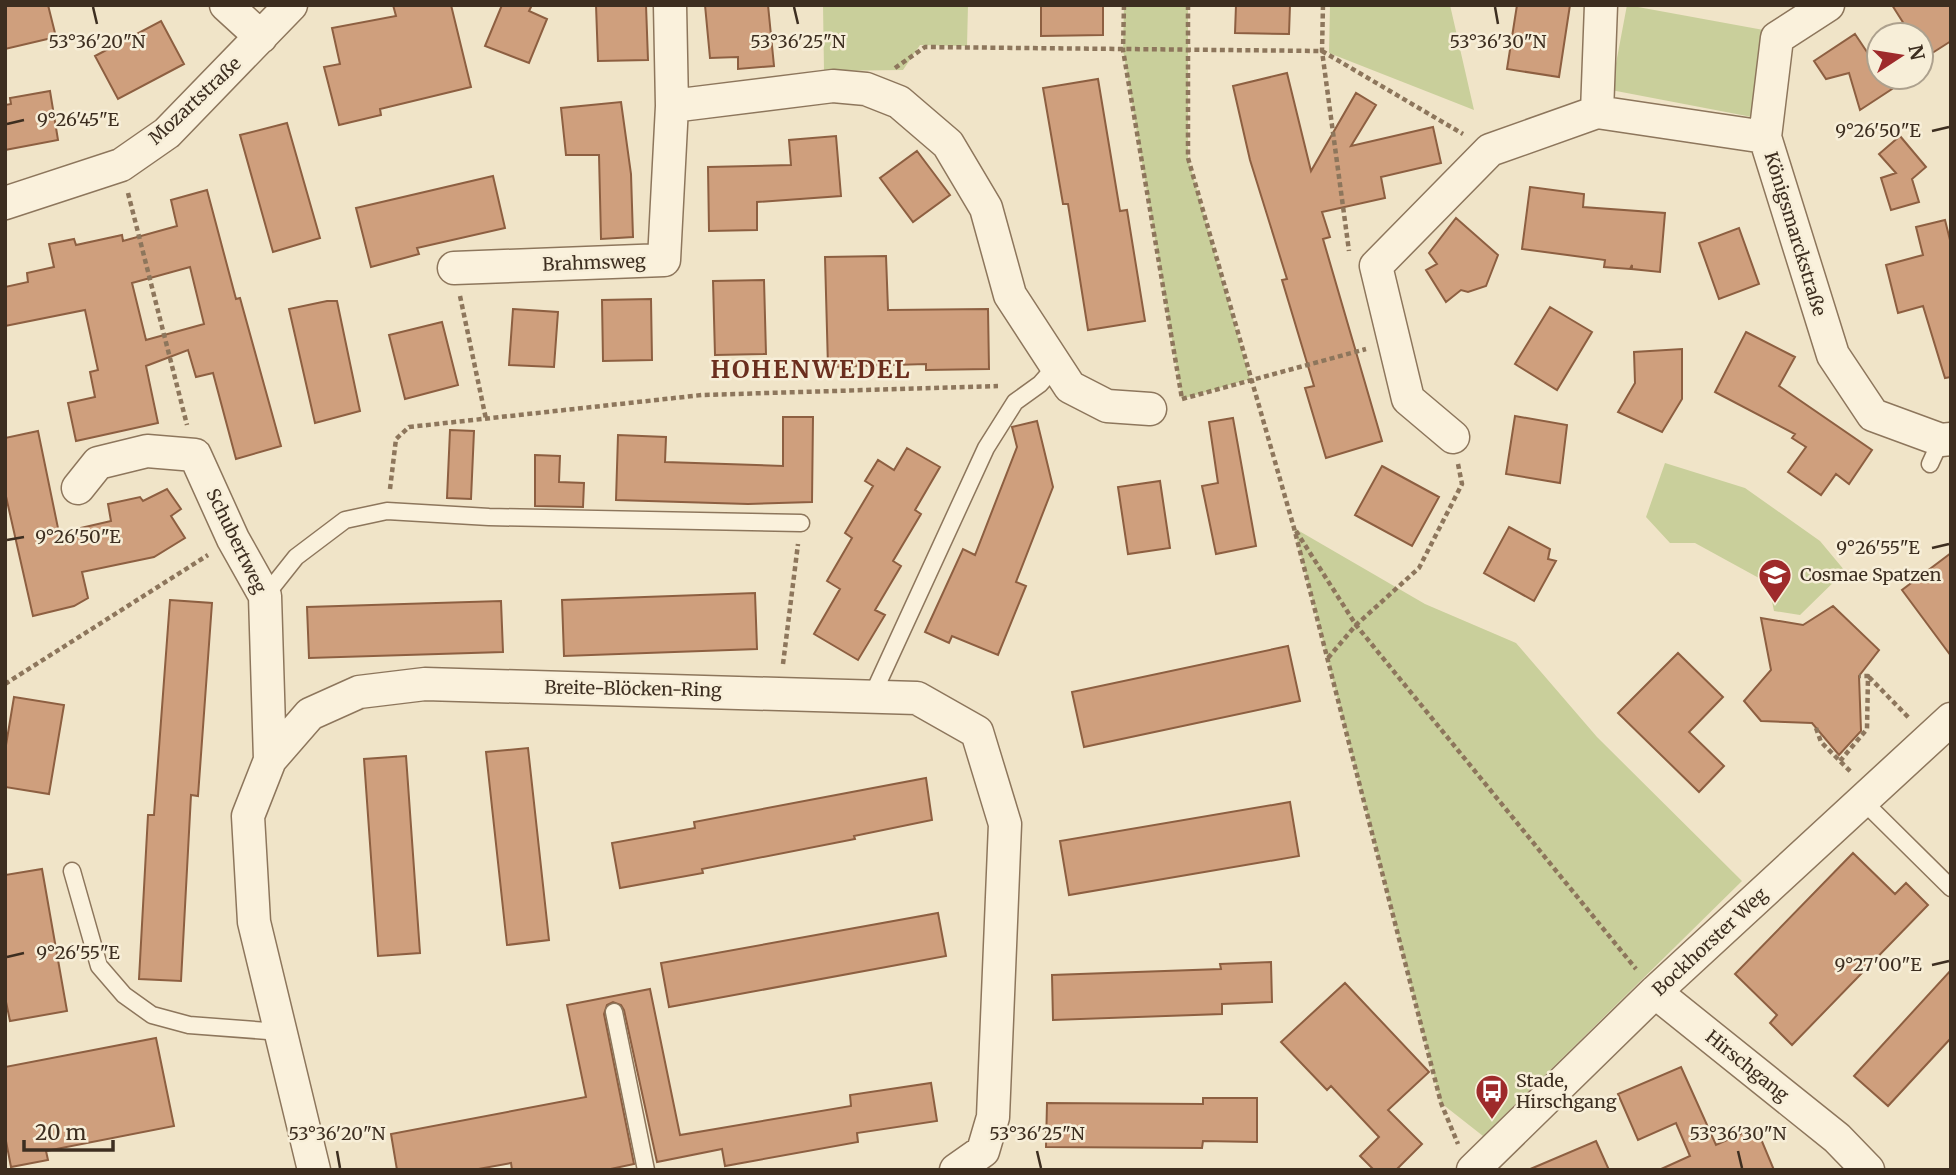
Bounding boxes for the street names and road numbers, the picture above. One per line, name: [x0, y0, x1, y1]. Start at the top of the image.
street label: Mozartstraße: [144, 52, 246, 149]
street label: Königsmarckstraße: [1760, 149, 1831, 319]
street label: Brahmsweg: [542, 249, 646, 276]
street label: Schubertweg: [201, 485, 272, 597]
street label: Breite-Blöcken-Ring: [544, 675, 722, 702]
street label: Bockhorster Weg: [1647, 882, 1772, 1001]
street label: Hirschgang: [1701, 1025, 1794, 1106]

